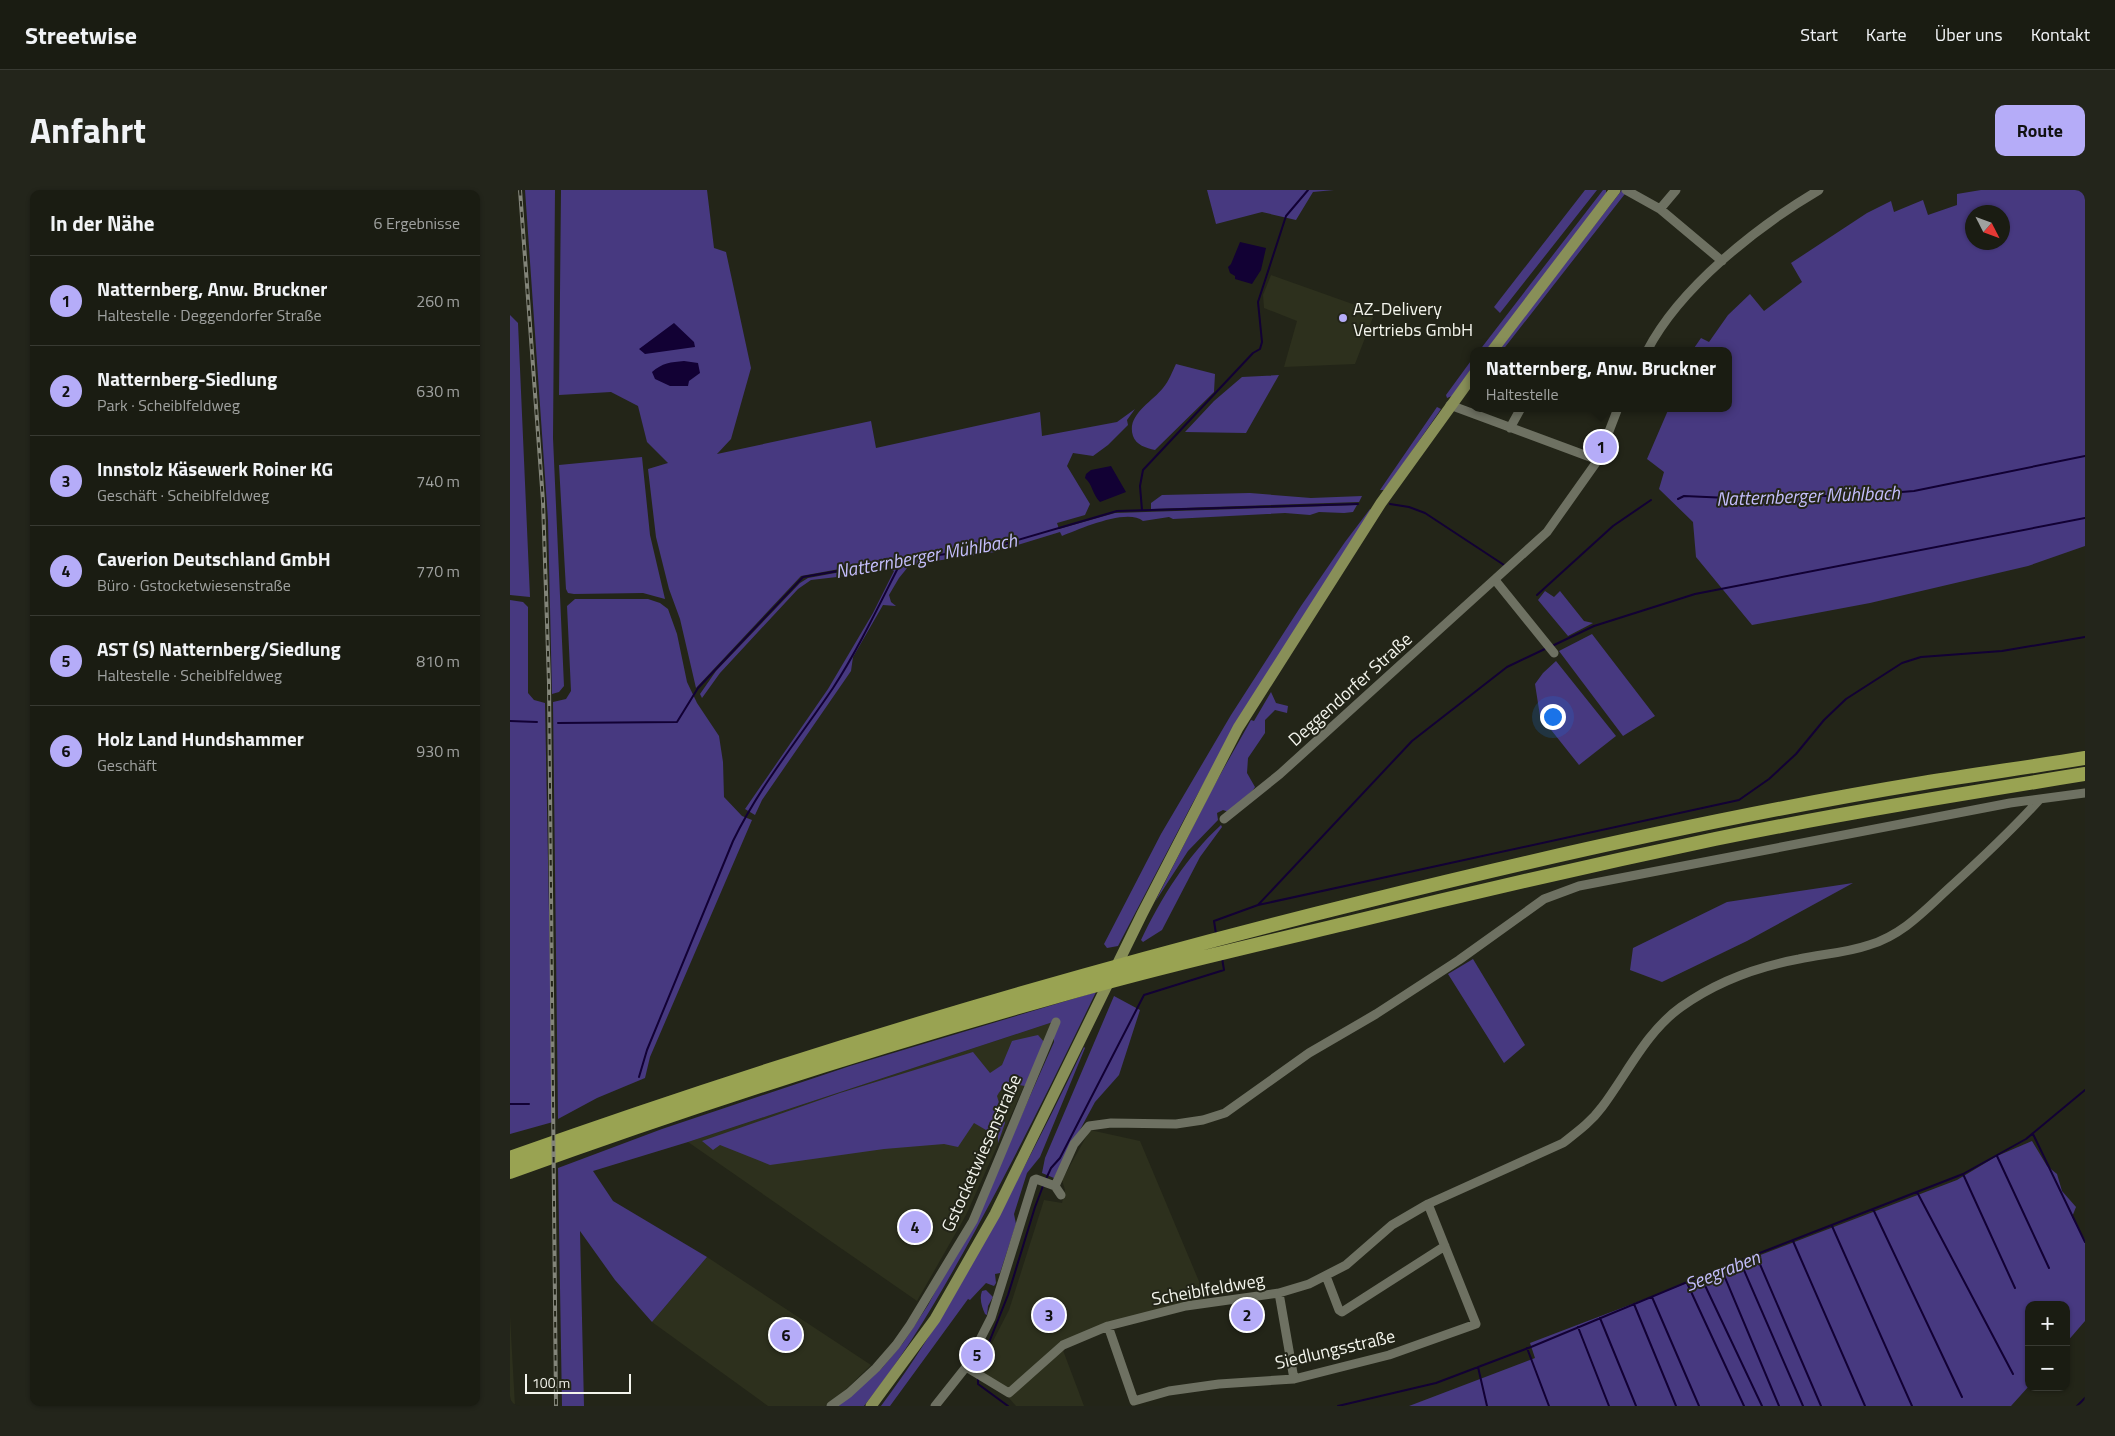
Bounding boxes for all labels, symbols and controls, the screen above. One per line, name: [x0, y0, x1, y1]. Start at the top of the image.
text: Streetwise: [25, 17, 137, 53]
text: Start: [1800, 21, 1838, 48]
text: Karte: [1866, 21, 1907, 48]
text: Über uns: [1935, 21, 2003, 48]
text: Kontakt: [2031, 21, 2090, 48]
text: Anfahrt: [30, 103, 146, 157]
button: Route: [1995, 105, 2085, 156]
north arrow: [1965, 205, 2010, 250]
text: In der Nähe: [50, 207, 155, 239]
text: 6 Ergebnisse: [373, 211, 460, 235]
text: Natternberg, Anw. Bruckner: [97, 274, 327, 303]
text: 1: [62, 289, 70, 313]
text: 260 m: [416, 289, 460, 313]
place label: AZ-Delivery Vertriebs GmbH: [1353, 295, 1473, 343]
text: Haltestelle · Deggendorfer Straße: [97, 303, 322, 327]
marker: AZ-Delivery Vertriebs GmbH: [1337, 312, 1349, 324]
popup: [1470, 347, 1732, 412]
text: Natternberg, Anw. Bruckner: [1486, 353, 1716, 382]
text: Natternberg-Siedlung: [97, 364, 277, 393]
text: 2: [62, 379, 70, 403]
text: 630 m: [416, 379, 460, 403]
text: Haltestelle: [1486, 382, 1559, 406]
text: Park · Scheiblfeldweg: [97, 393, 240, 417]
pin: 1: [1585, 428, 1617, 466]
text: Innstolz Käsewerk Roiner KG: [97, 454, 333, 483]
text: 3: [62, 469, 70, 493]
text: 740 m: [416, 469, 460, 493]
water label: Natternberger Mühlbach: [1716, 477, 1901, 513]
text: Geschäft · Scheiblfeldweg: [97, 483, 269, 507]
water label: Natternberger Mühlbach: [833, 525, 1020, 585]
text: Caverion Deutschland GmbH: [97, 544, 331, 573]
text: 4: [62, 559, 70, 583]
text: 770 m: [416, 559, 460, 583]
text: Büro · Gstocketwiesenstraße: [97, 573, 291, 597]
street label: Deggendorfer Straße: [1282, 626, 1418, 752]
text: AST (S) Natternberg/Siedlung: [97, 634, 341, 663]
text: 5: [62, 649, 70, 673]
text: 810 m: [416, 649, 460, 673]
text: Haltestelle · Scheiblfeldweg: [97, 663, 282, 687]
your location: [1540, 704, 1566, 730]
text: Holz Land Hundshammer: [97, 724, 304, 753]
text: 6: [62, 739, 70, 763]
text: 930 m: [416, 739, 460, 763]
text: Geschäft: [97, 753, 157, 777]
street label: Gstocketwiesenstraße: [934, 1070, 1028, 1236]
pin: 4: [899, 1208, 931, 1246]
water label: Seegraben: [1680, 1242, 1765, 1298]
street label: Scheiblfeldweg: [1149, 1266, 1267, 1312]
pin: 3: [1033, 1296, 1065, 1334]
pin: 2: [1231, 1296, 1263, 1334]
map controls: [2025, 1301, 2070, 1391]
button: +: [2025, 1301, 2070, 1346]
pin: 6: [770, 1316, 802, 1354]
street label: Siedlungsstraße: [1272, 1322, 1398, 1376]
pin: 5: [961, 1336, 993, 1374]
button: −: [2025, 1346, 2070, 1391]
scale bar: [525, 1371, 631, 1394]
text: 100 m: [532, 1372, 570, 1393]

